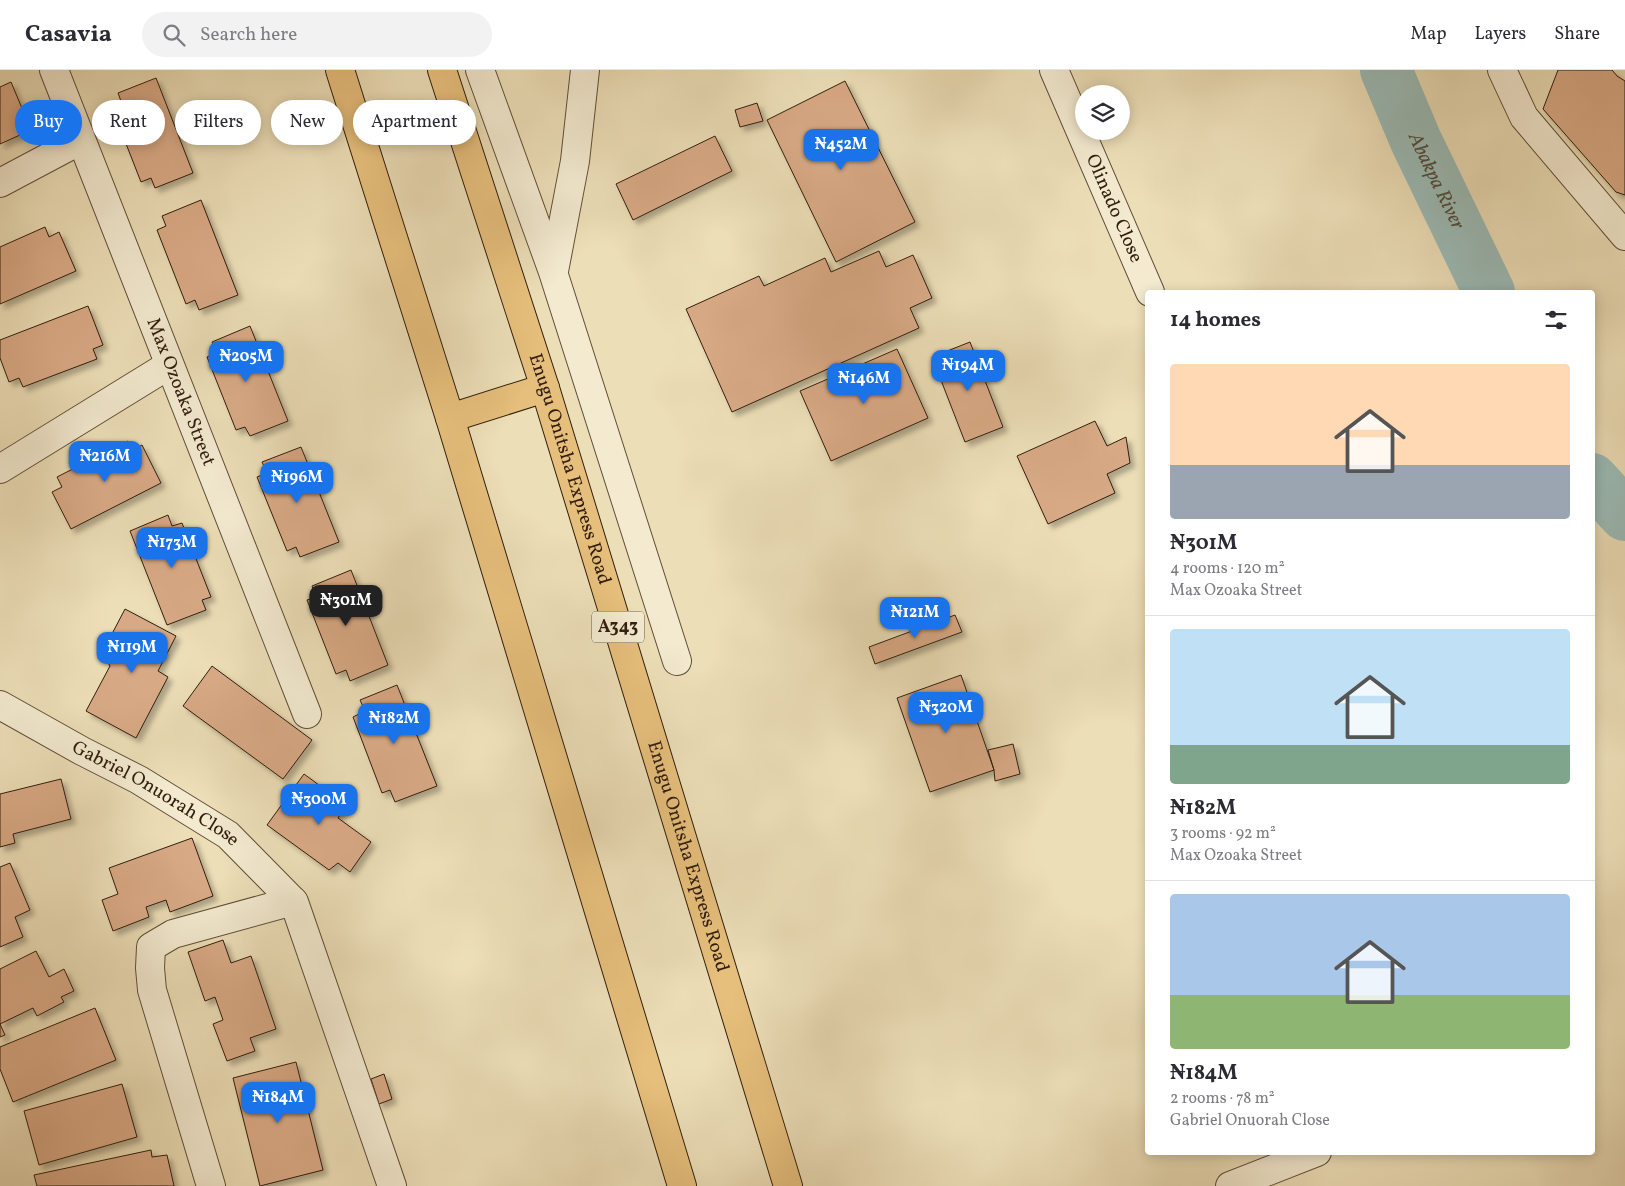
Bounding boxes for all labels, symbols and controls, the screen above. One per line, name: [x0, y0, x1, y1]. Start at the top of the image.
search box: [142, 12, 492, 57]
text: Casavia: [25, 18, 112, 52]
icon: search: [160, 21, 188, 49]
text: Search here: [200, 22, 297, 48]
text: Map: [1410, 22, 1446, 47]
text: Layers: [1474, 22, 1526, 47]
text: Share: [1554, 22, 1600, 47]
map controls: [1075, 85, 1130, 140]
button: layers: [1075, 85, 1130, 140]
chip: Buy: [15, 100, 82, 145]
chip: Rent: [92, 100, 165, 145]
chip: Filters: [175, 100, 261, 145]
chip: New: [271, 100, 343, 145]
chip: Apartment: [353, 100, 476, 145]
pin: ₦452M: [806, 128, 876, 171]
water label: Abakpa River: [1400, 128, 1471, 235]
text: ₦452M: [815, 134, 867, 156]
street label: Olinado Close: [1079, 150, 1149, 267]
text: 14 homes: [1170, 306, 1261, 335]
icon: filters: [1542, 306, 1570, 334]
street label: Max Ozoaka Street: [140, 314, 221, 470]
pin: ₦205M: [211, 340, 281, 383]
text: ₦205M: [220, 346, 272, 368]
street label: Enugu Onitsha Express Road: [522, 350, 617, 588]
pin: ₦194M: [933, 350, 1003, 392]
text: ₦194M: [942, 355, 994, 377]
pin: ₦146M: [829, 362, 899, 405]
text: ₦146M: [838, 368, 890, 390]
icon: home: [1325, 396, 1415, 486]
pin: ₦216M: [70, 440, 140, 483]
text: ₦216M: [80, 446, 130, 468]
pin: ₦196M: [262, 462, 332, 504]
text: ₦196M: [271, 467, 323, 489]
pin: ₦173M: [137, 526, 207, 569]
text: ₦301M: [1170, 529, 1237, 558]
text: ₦173M: [147, 532, 197, 554]
text: 4 rooms · 120 m²: [1170, 558, 1285, 580]
text: Max Ozoaka Street: [1170, 580, 1302, 602]
pin: ₦301M: [311, 584, 381, 627]
text: ₦301M: [320, 590, 372, 612]
pin: ₦121M: [880, 596, 950, 639]
text: ₦121M: [891, 602, 939, 624]
road number: A343: [592, 612, 644, 642]
pin: ₦119M: [97, 632, 167, 674]
text: ₦119M: [108, 637, 156, 659]
icon: home: [1325, 662, 1415, 752]
pin: ₦320M: [911, 692, 981, 734]
text: ₦320M: [919, 697, 973, 719]
pin: ₦182M: [359, 702, 429, 745]
text: ₦182M: [369, 708, 419, 730]
street label: Gabriel Onuorah Close: [67, 735, 245, 852]
street label: Enugu Onitsha Express Road: [640, 738, 735, 975]
pin: ₦300M: [284, 784, 354, 826]
text: ₦300M: [292, 789, 346, 811]
text: ₦182M: [1170, 794, 1236, 823]
text: 3 rooms · 92 m²: [1170, 823, 1276, 845]
text: Max Ozoaka Street: [1170, 845, 1302, 867]
icon: home: [1325, 927, 1415, 1017]
text: ₦184M: [1170, 1059, 1238, 1088]
pin: ₦184M: [243, 1082, 313, 1124]
text: ₦184M: [252, 1087, 304, 1109]
text: 2 rooms · 78 m²: [1170, 1088, 1275, 1110]
text: Gabriel Onuorah Close: [1170, 1110, 1330, 1132]

